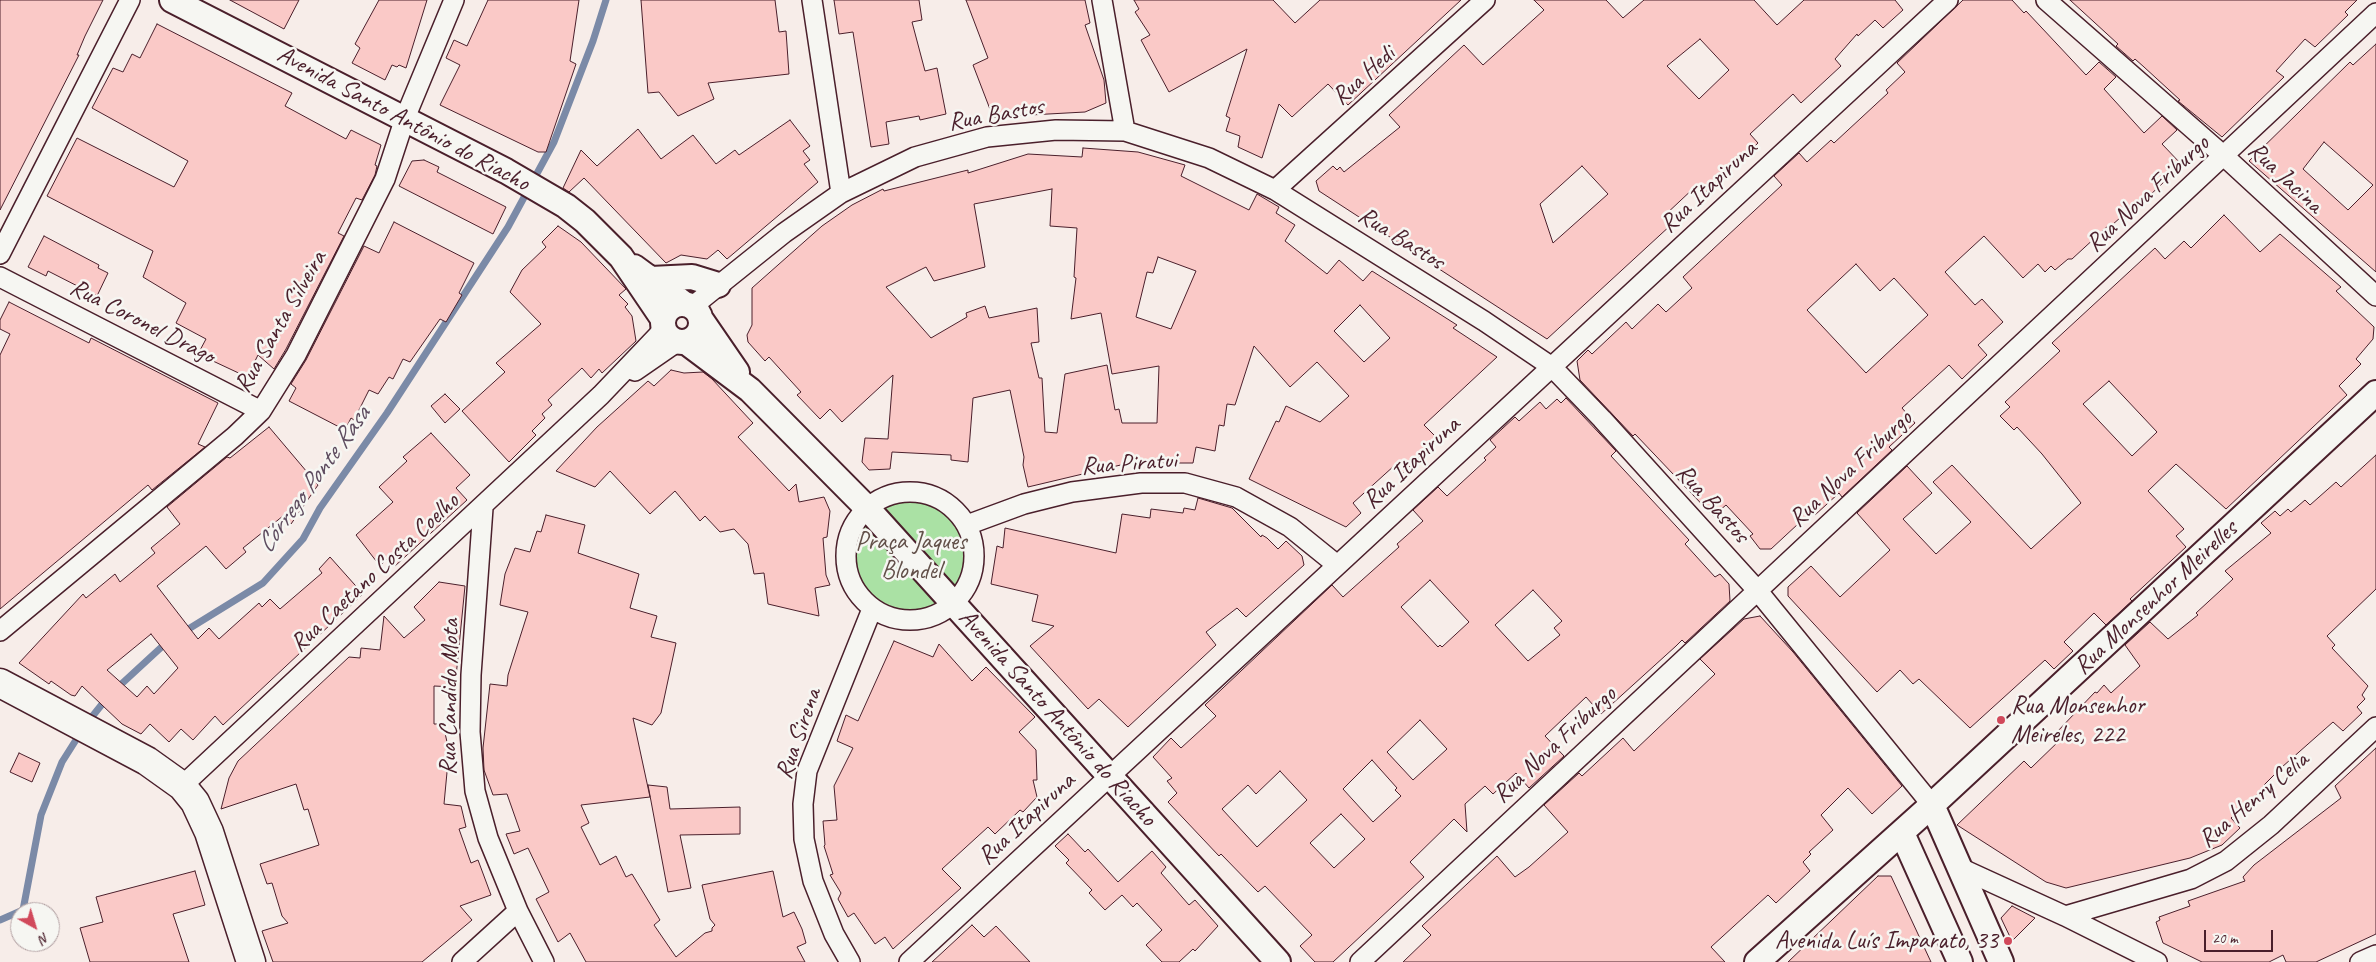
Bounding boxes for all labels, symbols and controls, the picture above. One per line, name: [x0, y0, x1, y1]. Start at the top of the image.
street label: Avenida Santo Antônio do Riacho: [272, 40, 534, 198]
street label: Rua Hedi: [1326, 40, 1402, 112]
street label: Rua Bastos: [946, 92, 1046, 138]
street label: Rua Nova Friburgo: [2080, 129, 2216, 259]
street label: Rua Itapiruna: [1654, 134, 1764, 240]
street label: Rua Jacina: [2241, 136, 2329, 220]
street label: Rua Bastos: [1352, 201, 1450, 277]
street label: Rua Santa Silveira: [228, 246, 334, 398]
street label: Rua Coronel Drago: [65, 273, 219, 371]
water label: Córrego Ponte Rasa: [250, 401, 378, 559]
street label: Rua Nova Friburgo: [1783, 404, 1919, 534]
street label: Rua Itapiruna: [1357, 410, 1467, 516]
street label: Rua Piratui: [1080, 446, 1178, 482]
street label: Rua Bastos: [1669, 458, 1755, 550]
street label: Rua Caetano Costa Coelho: [284, 487, 466, 659]
street label: Rua Monsenhor Meirelles: [2068, 515, 2244, 681]
park label: Praça Jaques Blondel: [856, 527, 966, 586]
street label: Avenida Santo Antônio do Riacho: [952, 603, 1162, 833]
street label: Rua Candido Mota: [434, 619, 466, 775]
street label: Rua Nova Friburgo: [1487, 680, 1623, 810]
street label: Rua Sirena: [770, 685, 828, 783]
place label: Rua Monsenhor Meireles, 222: [2011, 691, 2144, 750]
marker: Rua Monsenhor Meireles, 222: [1995, 714, 2007, 726]
street label: Rua Henry Celia: [2193, 745, 2315, 855]
street label: Rua Itapiruna: [972, 766, 1082, 872]
north arrow: [10, 902, 60, 952]
scale bar: [2206, 920, 2275, 952]
place label: Avenida Luís Imparato, 33: [1775, 926, 1998, 956]
text: N: [35, 929, 53, 948]
text: 20 m: [2212, 929, 2238, 948]
marker: Avenida Luís Imparato, 33: [2002, 935, 2014, 947]

